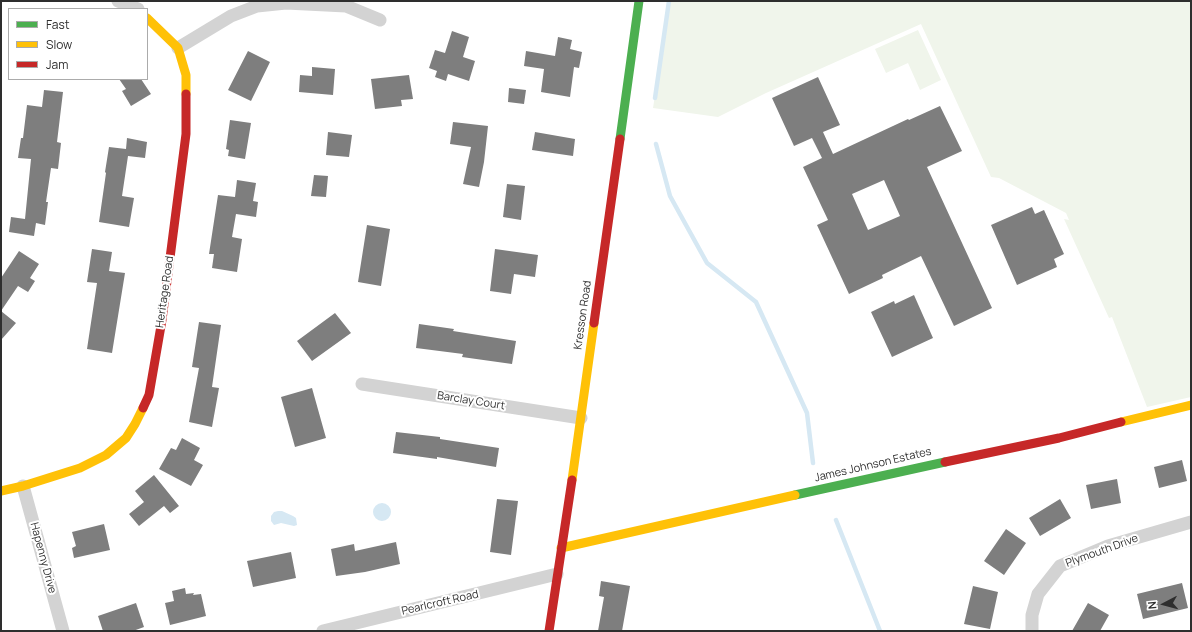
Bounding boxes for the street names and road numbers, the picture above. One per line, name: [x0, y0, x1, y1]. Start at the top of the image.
street label: Heritage Road: [153, 255, 177, 329]
street label: Kresson Road: [572, 280, 594, 350]
street label: Barclay Court: [436, 389, 506, 413]
street label: James Johnson Estates: [813, 445, 933, 485]
street label: Hapenny Drive: [27, 521, 59, 595]
street label: Plymouth Drive: [1064, 532, 1140, 570]
street label: Pearlcroft Road: [400, 588, 480, 618]

